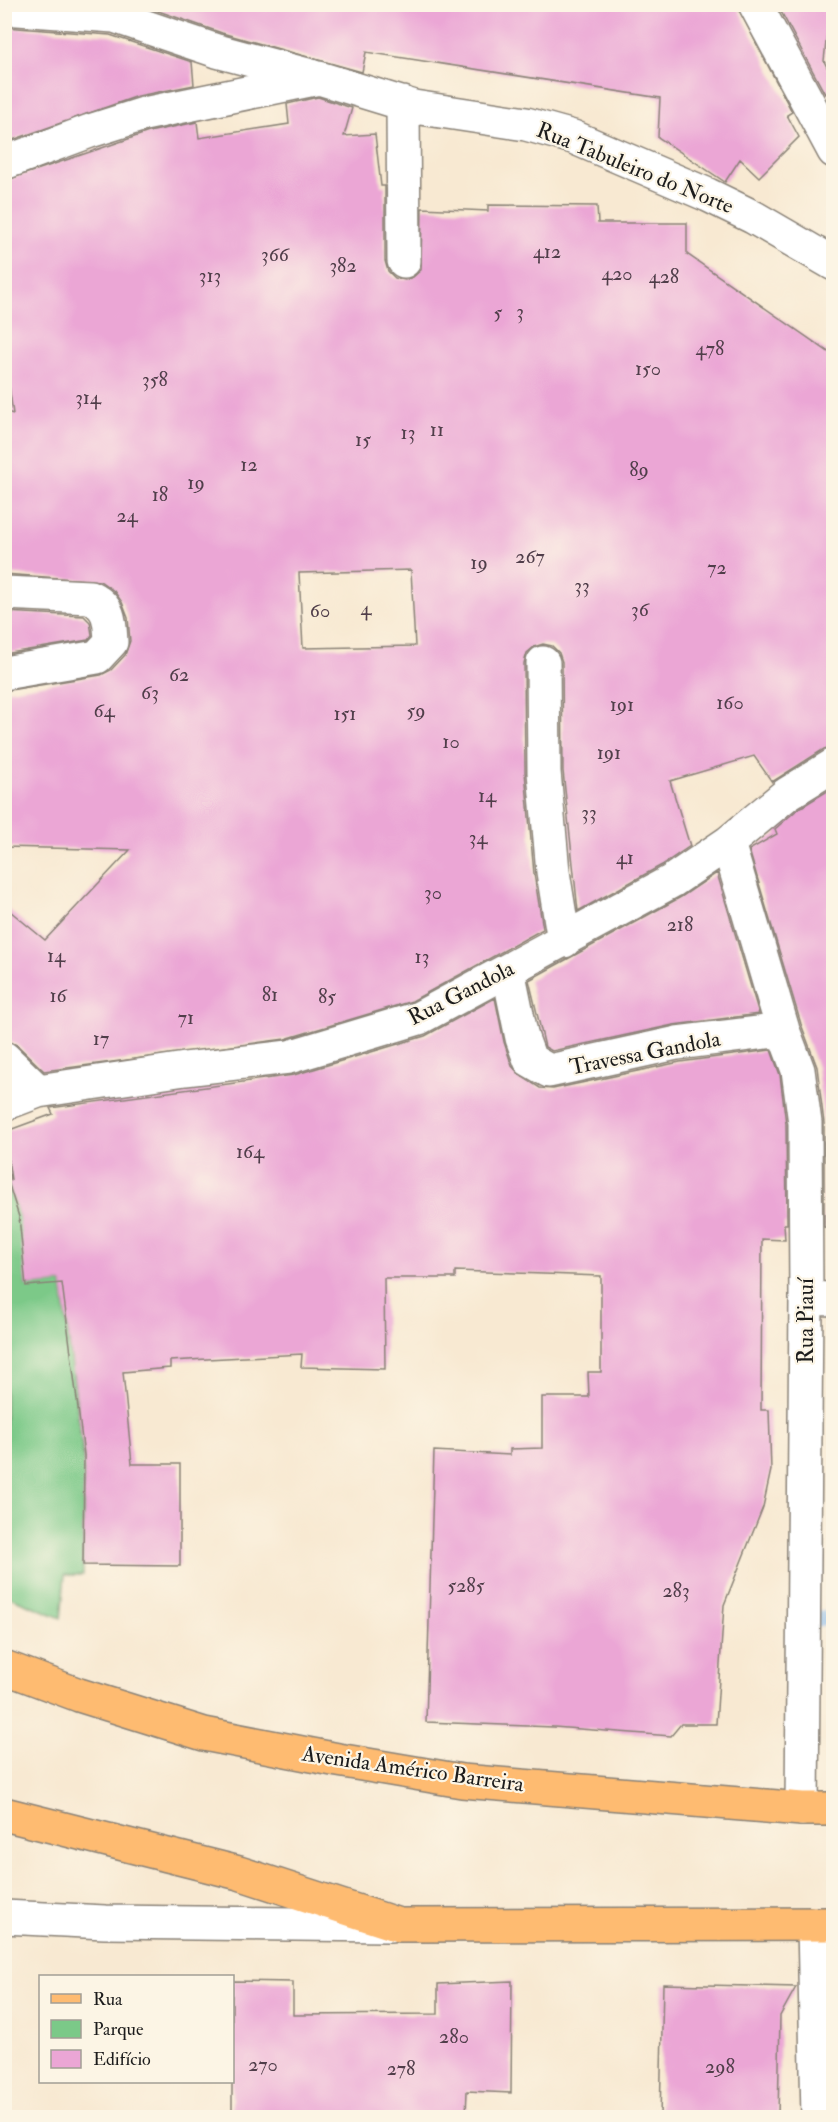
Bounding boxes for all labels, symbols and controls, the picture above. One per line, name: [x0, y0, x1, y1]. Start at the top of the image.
street label: Rua Tabuleiro do Norte: [532, 116, 738, 220]
house number: 412: [533, 239, 561, 264]
house number: 366: [261, 242, 290, 267]
house number: 382: [329, 253, 357, 278]
house number: 420: [601, 261, 633, 286]
house number: 313: [199, 263, 221, 288]
house number: 428: [649, 264, 679, 289]
house number: 3: [516, 299, 524, 324]
house number: 5: [494, 300, 503, 325]
house number: 478: [696, 336, 724, 361]
house number: 150: [635, 356, 661, 381]
house number: 358: [142, 367, 168, 392]
house number: 314: [75, 385, 102, 410]
house number: 11: [430, 417, 444, 442]
house number: 13: [401, 420, 415, 445]
house number: 15: [355, 427, 371, 452]
house number: 12: [240, 452, 258, 477]
house number: 89: [629, 457, 649, 482]
house number: 19: [187, 470, 205, 495]
house number: 18: [152, 482, 168, 507]
house number: 24: [117, 503, 139, 528]
house number: 267: [515, 544, 545, 569]
house number: 19: [470, 550, 488, 575]
house number: 72: [707, 555, 727, 580]
house number: 33: [574, 573, 590, 598]
house number: 4: [361, 596, 373, 621]
house number: 36: [631, 597, 650, 622]
house number: 60: [310, 598, 330, 623]
house number: 62: [169, 662, 189, 687]
house number: 63: [141, 680, 159, 705]
house number: 160: [716, 690, 744, 715]
house number: 191: [610, 692, 634, 717]
house number: 64: [94, 698, 116, 723]
house number: 59: [406, 698, 426, 723]
house number: 151: [333, 701, 357, 726]
house number: 10: [442, 729, 460, 754]
house number: 191: [597, 740, 621, 765]
house number: 14: [478, 783, 497, 808]
house number: 33: [581, 800, 597, 825]
house number: 34: [469, 825, 488, 850]
house number: 41: [616, 845, 634, 870]
house number: 30: [424, 880, 442, 905]
house number: 218: [667, 912, 693, 937]
house number: 14: [47, 943, 66, 968]
house number: 13: [415, 944, 429, 969]
street label: Rua Gandola: [403, 954, 520, 1032]
house number: 81: [262, 982, 278, 1007]
house number: 16: [49, 983, 67, 1008]
house number: 85: [318, 984, 336, 1009]
house number: 71: [178, 1005, 194, 1030]
street label: Travessa Gandola: [567, 1024, 724, 1081]
house number: 17: [93, 1026, 109, 1051]
house number: 164: [236, 1139, 265, 1164]
street label: Rua Piauí: [792, 1276, 820, 1364]
house number: 5285: [447, 1573, 485, 1598]
house number: 283: [662, 1578, 690, 1603]
street label: Avenida Américo Barreira: [299, 1739, 527, 1799]
legend: [39, 1975, 234, 2083]
text: Rua: [93, 1988, 123, 2011]
text: Parque: [93, 2018, 144, 2041]
house number: 280: [439, 2024, 469, 2049]
text: Edifício: [93, 2048, 151, 2071]
house number: 270: [248, 2052, 278, 2077]
house number: 298: [705, 2054, 735, 2079]
house number: 278: [387, 2056, 415, 2081]

